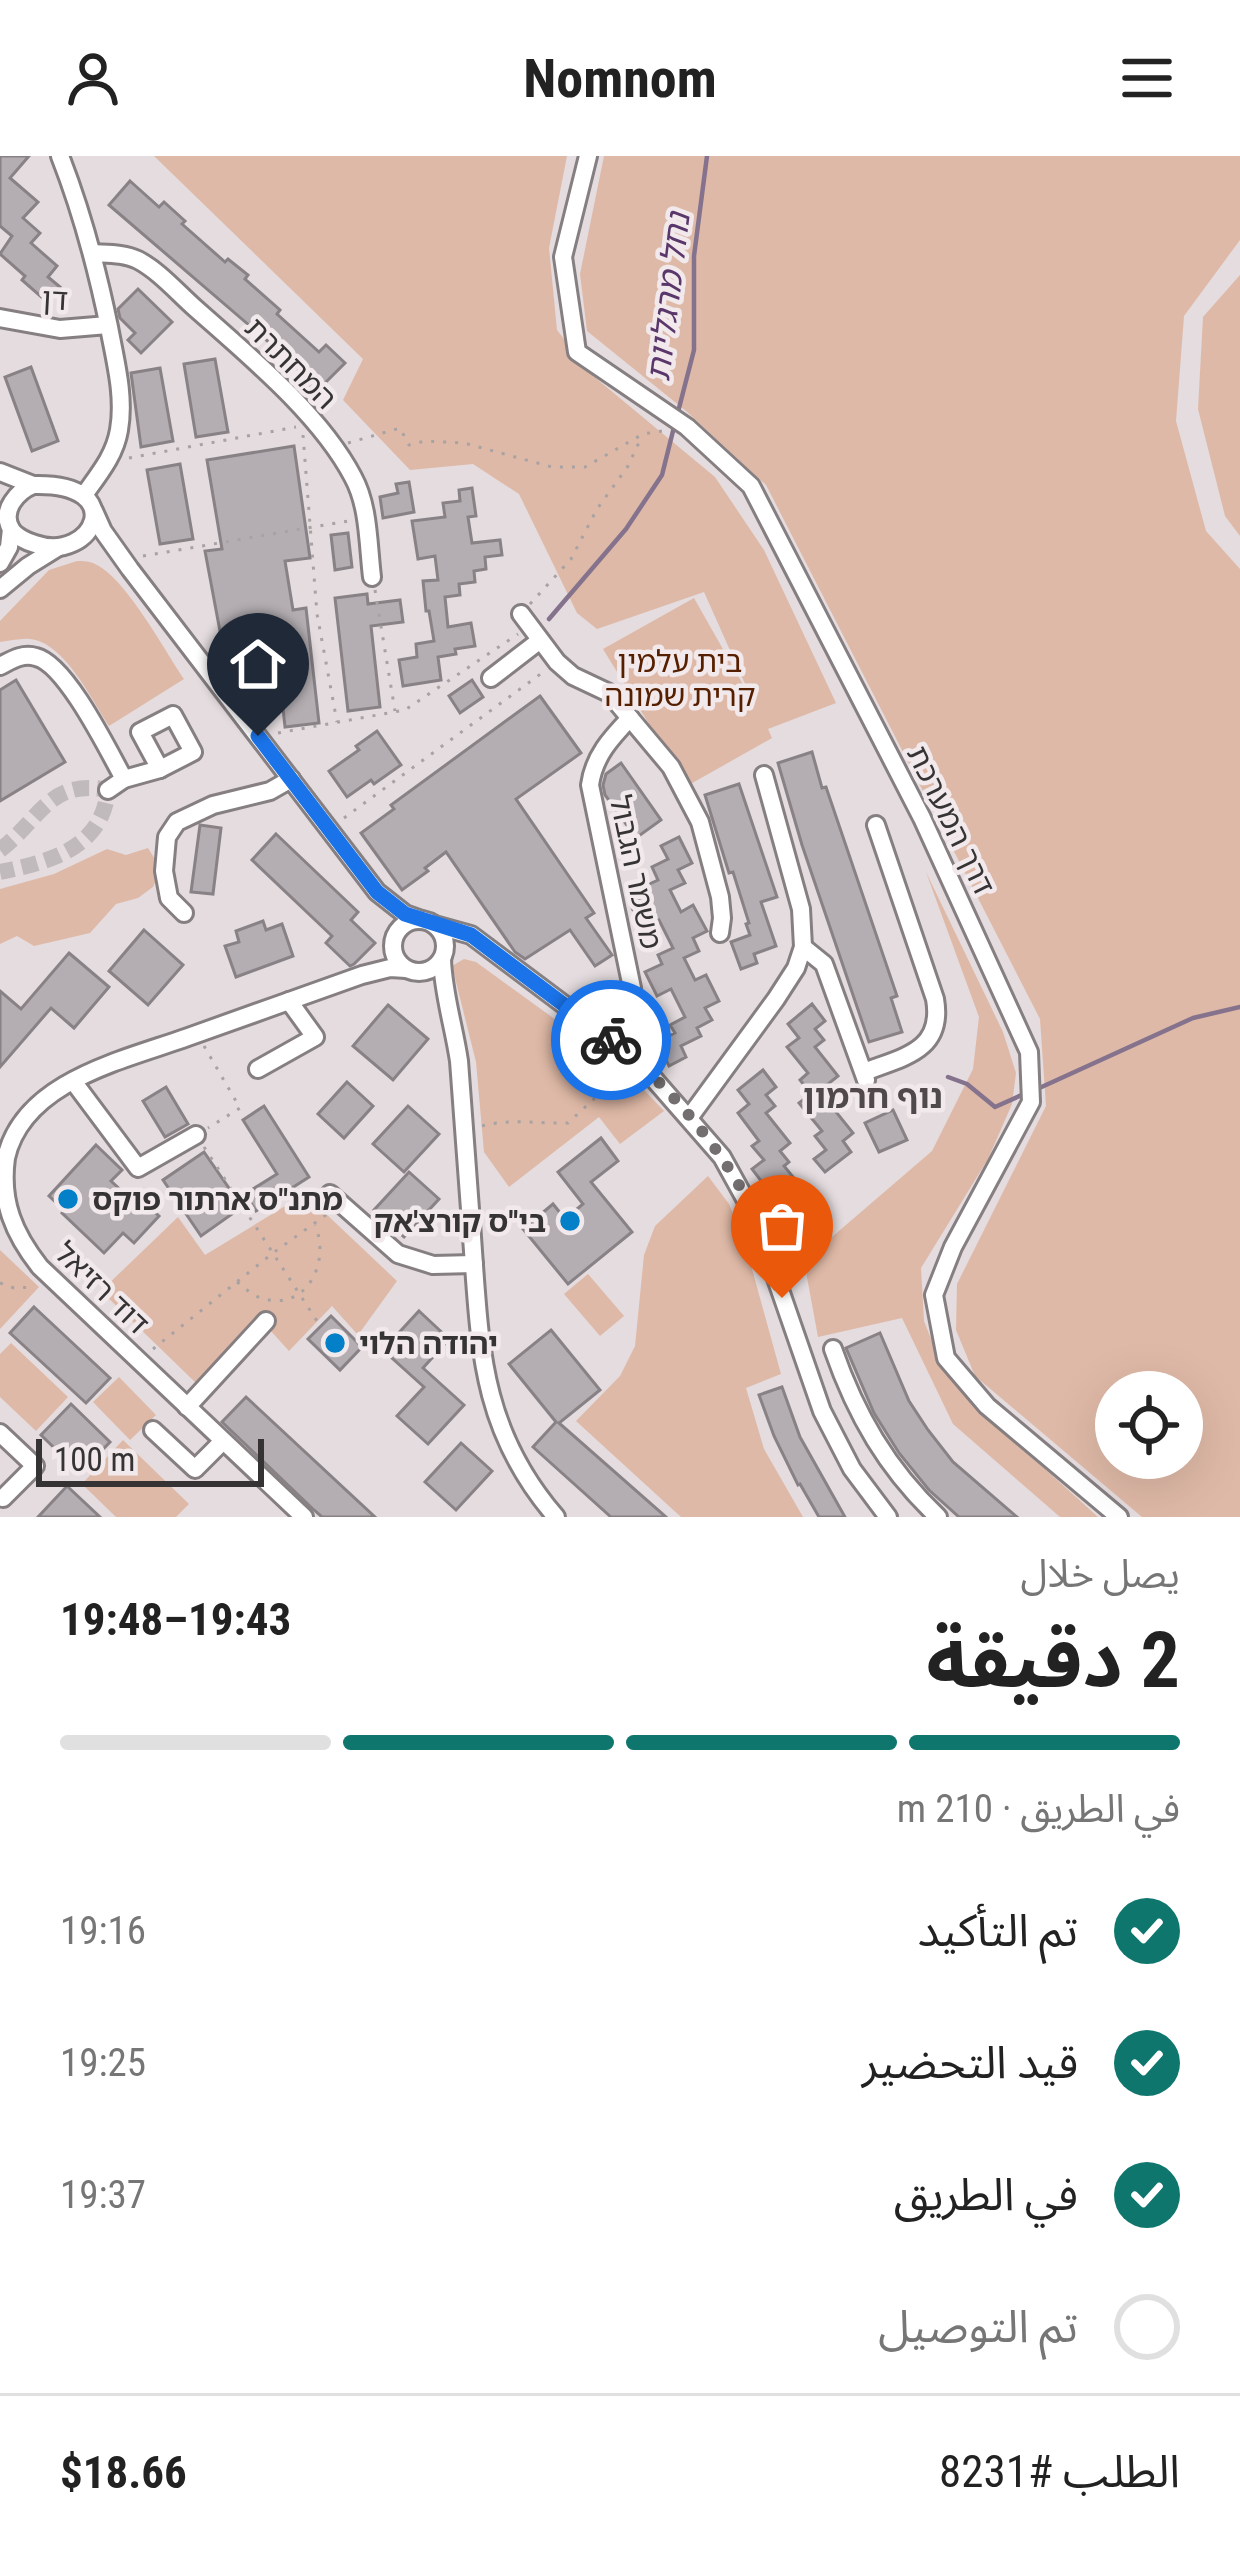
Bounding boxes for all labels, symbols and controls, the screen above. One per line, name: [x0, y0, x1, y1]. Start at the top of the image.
icon: person: [60, 45, 126, 111]
icon: menu: [1114, 45, 1180, 111]
text: Nomnom: [523, 47, 717, 110]
water label: נחל מרגליות: [638, 208, 698, 383]
street label: דן: [41, 281, 69, 317]
street label: המחתרת: [238, 310, 344, 416]
pin: [207, 613, 309, 736]
icon: home: [225, 631, 291, 697]
park label: בית עלמין קרית שמונה: [604, 644, 756, 713]
street label: דרך המערכת: [900, 740, 1002, 900]
street label: משמר הגבול: [603, 792, 669, 952]
courier: [551, 980, 671, 1100]
icon: bike: [578, 1007, 644, 1073]
district label: נוף חרמון: [803, 1077, 943, 1116]
pin: [731, 1175, 833, 1298]
place label: מתנ"ס ארתור פוקס: [92, 1182, 343, 1217]
marker: מתנ"ס ארתור פוקס: [55, 1186, 81, 1212]
icon: bag: [749, 1193, 815, 1259]
place label: בי''ס קורצ'אק: [374, 1204, 546, 1239]
marker: בי''ס קורצ'אק: [557, 1208, 583, 1234]
street label: דוד רזיאל: [48, 1235, 156, 1341]
place label: יהודה הלוי: [359, 1326, 498, 1361]
marker: יהודה הלוי: [322, 1330, 348, 1356]
map controls: [1095, 1371, 1203, 1479]
button: locate: [1095, 1371, 1203, 1479]
scale bar: [36, 1433, 264, 1486]
text: 100 m: [54, 1440, 135, 1479]
text: يصل خلال: [1020, 1551, 1180, 1597]
text: 19:43–19:48: [60, 1593, 291, 1646]
text: 2 دقيقة: [926, 1615, 1180, 1706]
text: في الطريق · 210 m: [897, 1786, 1180, 1832]
icon: check: [1114, 1898, 1180, 1964]
text: تم التأكيد: [917, 1904, 1078, 1957]
text: 19:16: [60, 1908, 146, 1954]
icon: check: [1114, 2030, 1180, 2096]
text: قيد التحضير: [862, 2036, 1078, 2089]
text: 19:25: [60, 2040, 146, 2086]
icon: check: [1114, 2162, 1180, 2228]
text: في الطريق: [894, 2168, 1078, 2221]
text: 19:37: [60, 2172, 146, 2218]
text: تم التوصيل: [878, 2300, 1078, 2353]
text: الطلب #8231: [939, 2445, 1180, 2498]
text: $18.66: [60, 2446, 187, 2499]

